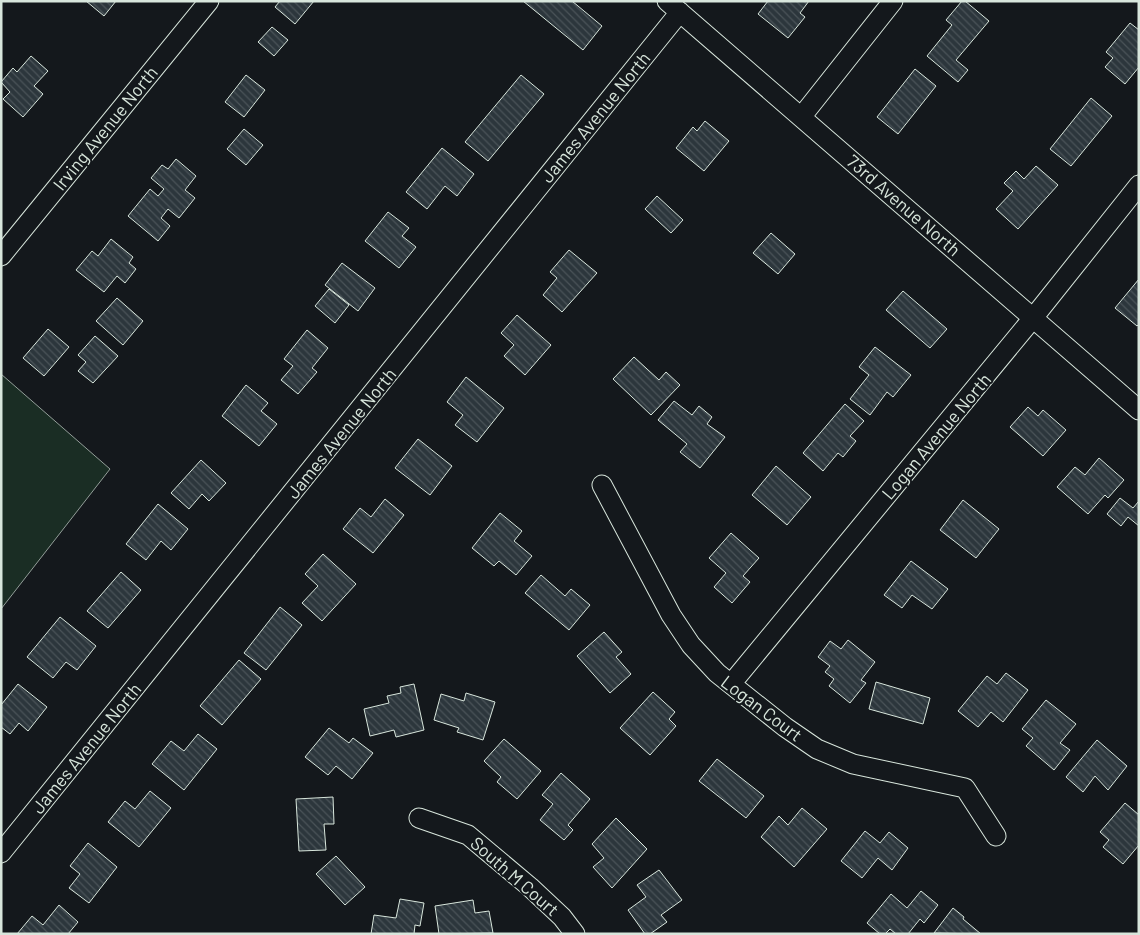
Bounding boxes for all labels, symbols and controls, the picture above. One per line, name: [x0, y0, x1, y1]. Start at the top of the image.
street label: James Avenue North: [536, 47, 654, 187]
street label: Irving Avenue North: [48, 61, 162, 195]
street label: 73rd Avenue North: [843, 150, 965, 260]
street label: James Avenue North: [282, 363, 400, 503]
street label: Logan Avenue North: [877, 368, 995, 504]
street label: Logan Court: [717, 670, 807, 746]
street label: James Avenue North: [27, 678, 145, 818]
street label: South M Court: [466, 832, 564, 920]

